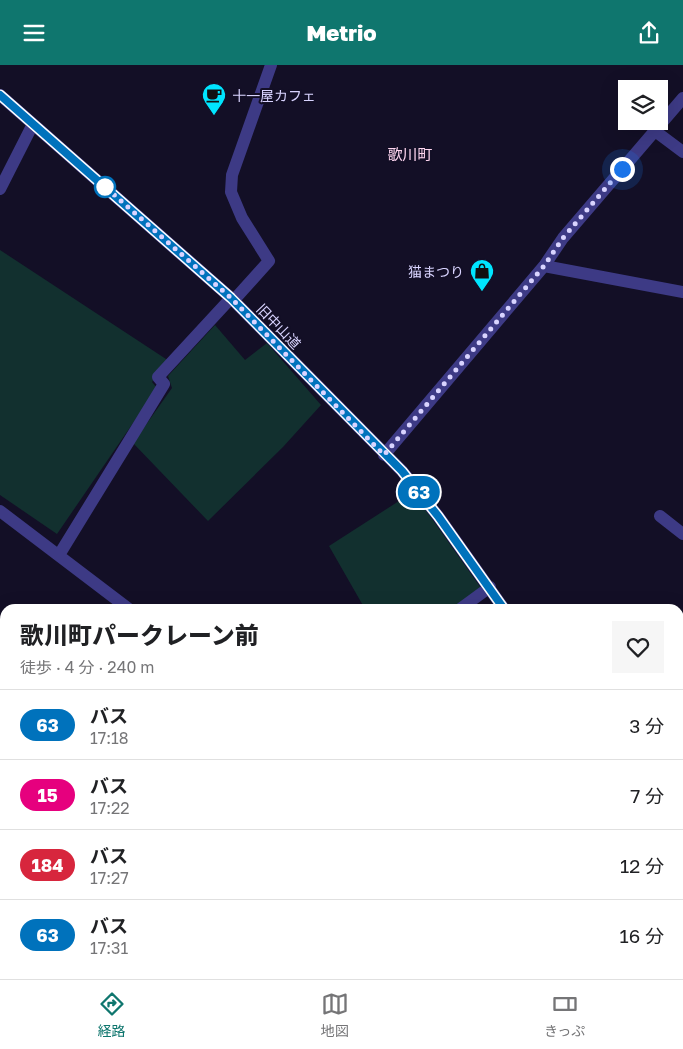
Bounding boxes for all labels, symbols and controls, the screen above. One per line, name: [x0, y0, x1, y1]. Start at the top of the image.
icon: menu: [20, 19, 48, 47]
text: Metrio: [306, 19, 377, 46]
icon: share: [635, 19, 663, 47]
map controls: [618, 80, 668, 130]
button: layers: [618, 80, 668, 130]
cafe icon: 十一屋カフェ: [201, 82, 227, 116]
place label: 十一屋カフェ: [232, 87, 316, 104]
district label: 歌川町: [387, 145, 433, 163]
your location: [610, 157, 635, 182]
unlabelled marker: [94, 176, 116, 198]
shop icon: 猫まつり: [469, 258, 495, 292]
place label: 猫まつり: [408, 263, 464, 280]
street label: 旧中山道: [253, 300, 305, 352]
line badge: 63: [396, 476, 442, 508]
text: 63: [408, 481, 430, 503]
text: 歌川町パークレーン前: [20, 620, 259, 649]
button: heart: [612, 621, 664, 673]
text: 徒歩 · 4 分 · 240 m: [20, 657, 154, 677]
text: バス: [90, 704, 128, 727]
text: 63: [36, 714, 59, 736]
text: 3 分: [629, 714, 664, 737]
text: 17:18: [90, 728, 129, 748]
text: バス: [90, 774, 128, 797]
text: 15: [37, 784, 58, 806]
text: 7 分: [630, 784, 664, 807]
text: 17:22: [90, 798, 130, 818]
text: バス: [90, 844, 128, 867]
text: 184: [31, 854, 64, 876]
text: 12 分: [620, 854, 664, 877]
text: 17:27: [90, 868, 129, 888]
text: バス: [90, 914, 128, 937]
text: 63: [36, 924, 59, 946]
text: 16 分: [620, 924, 664, 947]
text: 17:31: [90, 938, 128, 958]
tab: 経路: [98, 990, 126, 1040]
tab: 地図: [321, 990, 349, 1040]
tab: きっぷ: [544, 990, 585, 1040]

